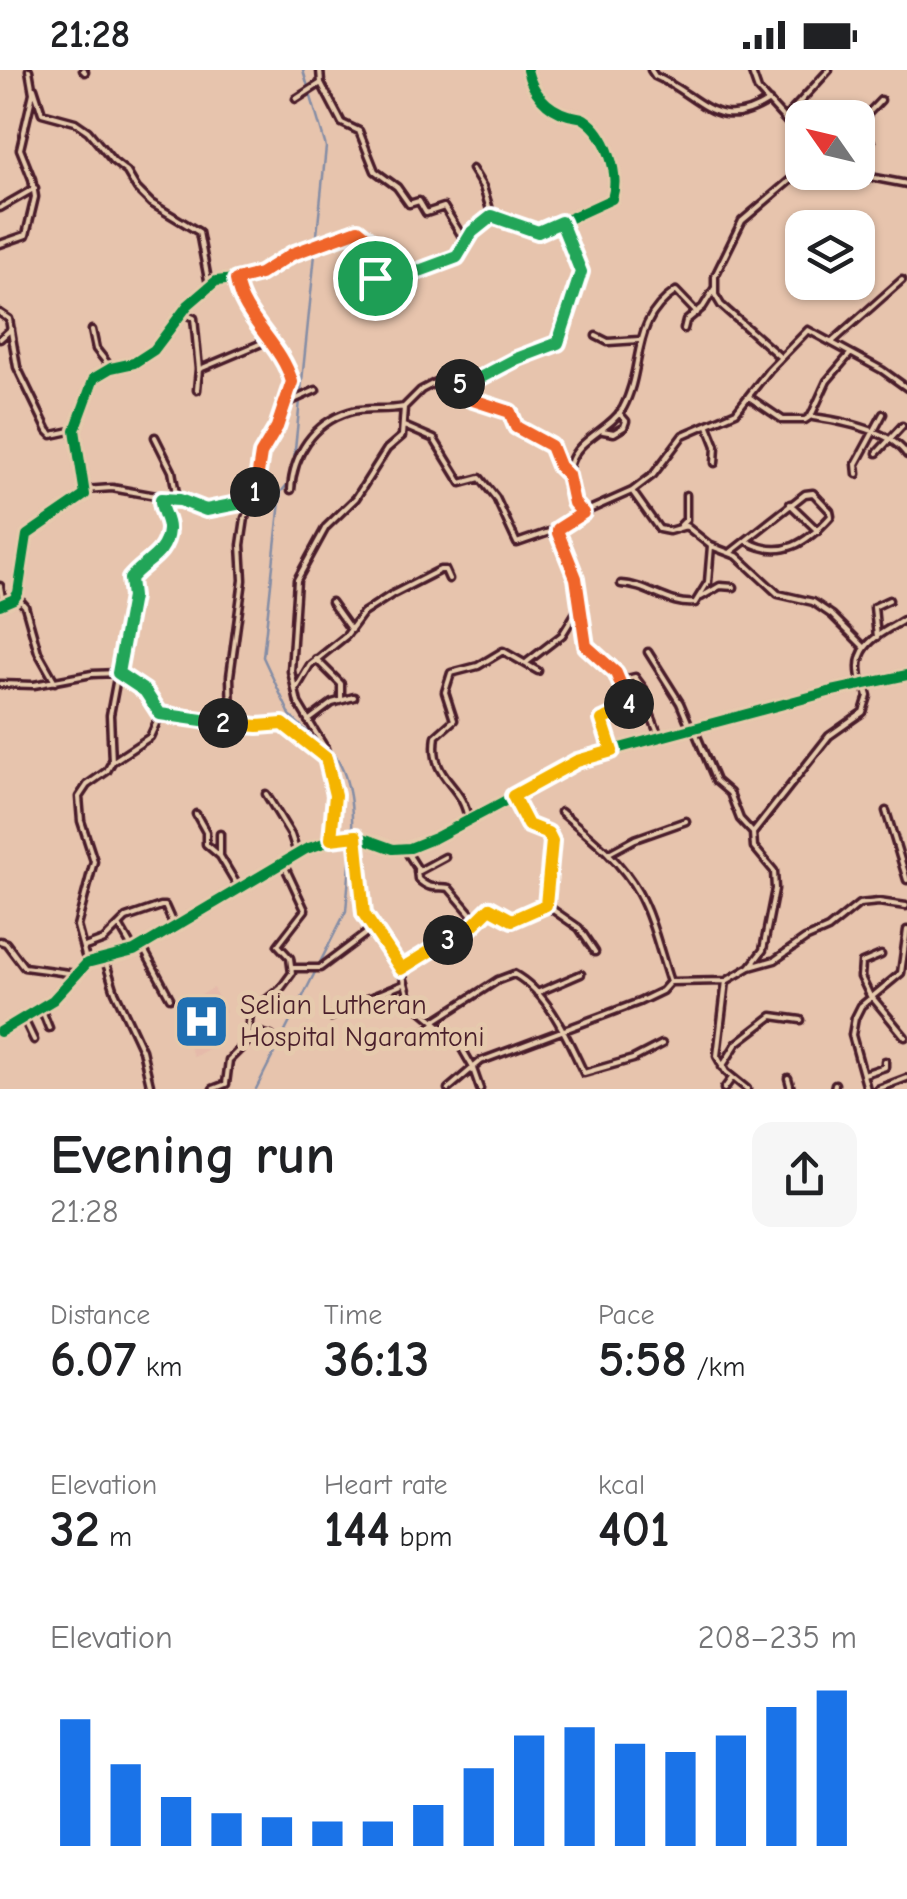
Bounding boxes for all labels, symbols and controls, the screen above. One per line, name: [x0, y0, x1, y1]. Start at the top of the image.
text: 21:28: [50, 13, 130, 57]
north arrow: [785, 100, 875, 190]
map controls: [785, 100, 875, 300]
button: layers: [785, 210, 875, 300]
pin: [333, 236, 418, 321]
icon: arrive: [348, 251, 403, 306]
pin: 5: [435, 359, 485, 409]
text: 5: [453, 368, 467, 400]
pin: 1: [230, 467, 280, 517]
text: 1: [249, 476, 261, 508]
pin: 4: [604, 679, 654, 729]
text: 4: [622, 688, 636, 720]
pin: 2: [198, 698, 248, 748]
text: 2: [216, 707, 230, 739]
pin: 3: [423, 915, 473, 965]
text: 3: [441, 924, 455, 956]
place label: Selian Lutheran Hospital Ngaramtoni: [240, 989, 485, 1053]
hospital icon: Selian Lutheran Hospital Ngaramtoni: [171, 991, 231, 1051]
button: share: [752, 1122, 857, 1227]
text: Evening run: [50, 1123, 335, 1187]
text: 21:28: [50, 1193, 118, 1230]
text: Distance: [50, 1299, 150, 1331]
text: Time: [324, 1299, 382, 1331]
text: Pace: [598, 1299, 654, 1331]
text: 6.07: [50, 1331, 136, 1389]
text: 36:13: [324, 1331, 429, 1389]
text: 5:58: [598, 1331, 687, 1389]
text: km: [136, 1351, 182, 1383]
text: /km: [687, 1351, 745, 1383]
text: Elevation: [50, 1469, 157, 1501]
text: Heart rate: [324, 1469, 447, 1501]
text: kcal: [598, 1469, 645, 1501]
text: 32: [50, 1501, 100, 1559]
text: 144: [324, 1501, 390, 1559]
text: 401: [598, 1501, 670, 1559]
text: m: [100, 1521, 132, 1553]
text: bpm: [390, 1521, 452, 1553]
text: Elevation: [50, 1619, 173, 1656]
text: 208–235 m: [698, 1619, 857, 1656]

